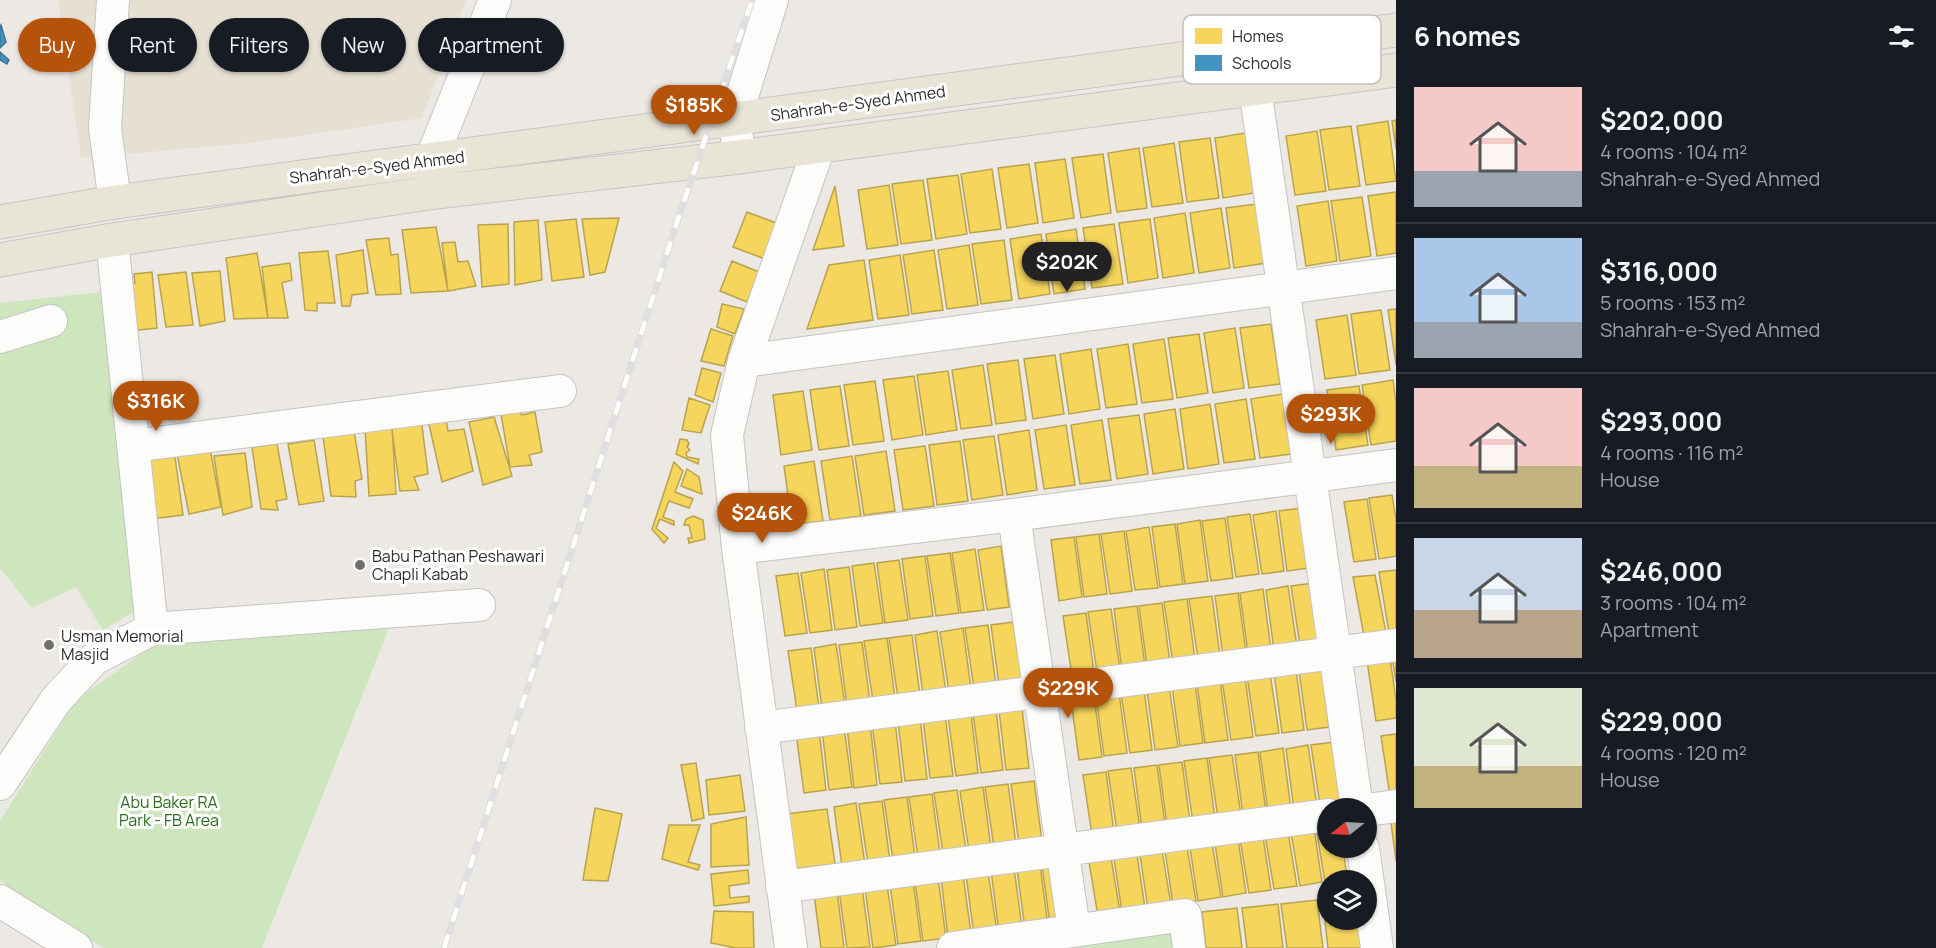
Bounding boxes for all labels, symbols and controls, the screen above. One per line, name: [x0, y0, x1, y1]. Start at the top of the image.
legend: [1183, 15, 1381, 84]
chip: Buy: [18, 18, 96, 72]
chip: Rent: [108, 18, 197, 72]
chip: Filters: [209, 18, 309, 72]
chip: New: [321, 18, 406, 72]
chip: Apartment: [418, 18, 564, 72]
text: 6 homes: [1414, 18, 1521, 54]
icon: filters: [1885, 20, 1918, 53]
text: Homes: [1232, 25, 1284, 47]
text: Schools: [1232, 52, 1291, 74]
street label: Shahrah-e-Syed Ahmed: [769, 80, 947, 126]
pin: $185K: [652, 85, 736, 136]
text: $185K: [665, 91, 723, 118]
text: $202,000: [1600, 102, 1724, 138]
icon: home: [1462, 111, 1534, 183]
text: 4 rooms · 104 m²: [1600, 138, 1747, 165]
street label: Shahrah-e-Syed Ahmed: [288, 145, 466, 189]
text: Shahrah-e-Syed Ahmed: [1600, 165, 1820, 192]
pin: $202K: [1025, 242, 1109, 293]
text: $202K: [1036, 248, 1098, 275]
text: $316,000: [1600, 253, 1718, 289]
icon: home: [1462, 262, 1534, 334]
text: 5 rooms · 153 m²: [1600, 289, 1746, 316]
text: Shahrah-e-Syed Ahmed: [1600, 316, 1820, 343]
pin: $316K: [114, 381, 198, 432]
text: $316K: [127, 387, 185, 414]
pin: $293K: [1289, 394, 1373, 445]
text: $293K: [1300, 400, 1362, 427]
text: $293,000: [1600, 403, 1722, 439]
icon: home: [1462, 412, 1534, 484]
text: 4 rooms · 116 m²: [1600, 439, 1743, 466]
text: House: [1600, 466, 1660, 493]
pin: $246K: [720, 493, 804, 544]
text: $246K: [731, 499, 793, 526]
place label: Babu Pathan Peshawari Chapli Kabab: [372, 545, 544, 585]
text: $246,000: [1600, 553, 1723, 589]
marker: Babu Pathan Peshawari Chapli Kabab: [353, 558, 367, 572]
icon: home: [1462, 562, 1534, 634]
text: 3 rooms · 104 m²: [1600, 589, 1746, 616]
text: Apartment: [1600, 616, 1699, 643]
place label: Usman Memorial Masjid: [61, 625, 183, 665]
marker: Usman Memorial Masjid: [42, 638, 56, 652]
pin: $229K: [1026, 668, 1110, 719]
text: $229K: [1037, 674, 1099, 701]
text: $229,000: [1600, 703, 1723, 739]
icon: home: [1462, 712, 1534, 784]
text: 4 rooms · 120 m²: [1600, 739, 1747, 766]
text: House: [1600, 766, 1660, 793]
park label: Abu Baker RA Park - FB Area: [119, 791, 219, 831]
north arrow: [1317, 798, 1377, 858]
map controls: [1317, 798, 1377, 930]
button: layers: [1317, 870, 1377, 930]

